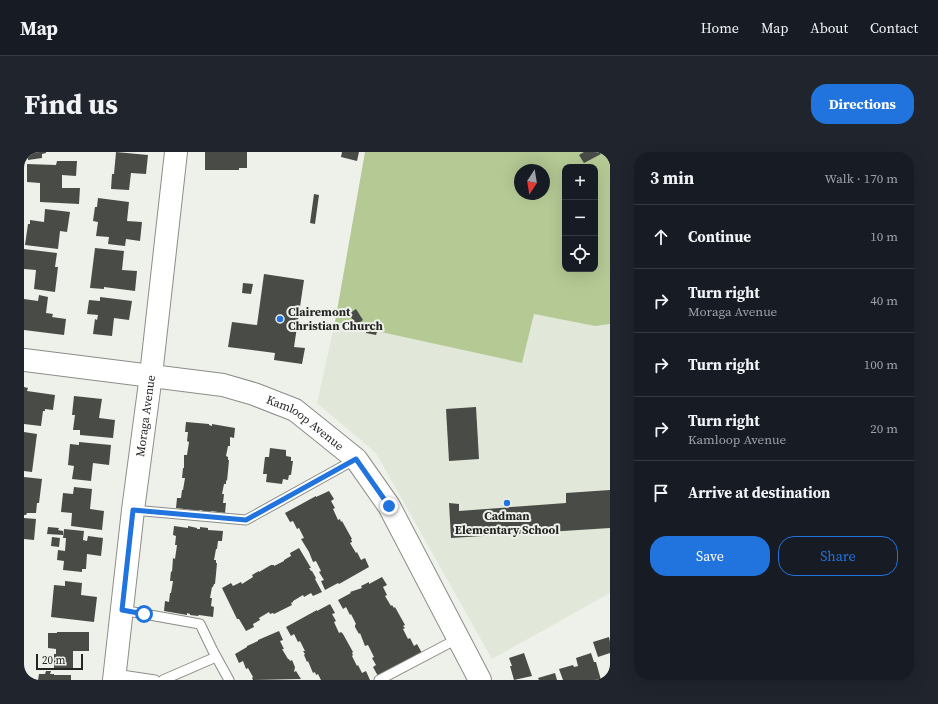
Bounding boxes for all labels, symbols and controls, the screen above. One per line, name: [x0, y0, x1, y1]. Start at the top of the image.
text: Map: [20, 15, 58, 41]
text: Home: [701, 18, 739, 38]
text: Map: [761, 18, 788, 38]
text: About: [810, 18, 848, 38]
text: Contact: [870, 18, 918, 38]
button: Directions: [811, 84, 914, 124]
text: Find us: [24, 85, 118, 123]
north arrow: [514, 164, 550, 200]
map controls: [562, 164, 598, 272]
button: +: [562, 164, 598, 200]
text: 3 min: [650, 166, 694, 190]
text: Walk · 170 m: [825, 170, 898, 187]
button: −: [562, 200, 598, 236]
icon: ahead: [650, 226, 672, 248]
text: Continue: [688, 226, 751, 247]
text: 10 m: [870, 228, 898, 245]
button: locate: [562, 236, 598, 272]
text: Turn right: [688, 282, 760, 303]
icon: right: [650, 290, 672, 312]
text: 40 m: [870, 292, 898, 309]
text: Moraga Avenue: [688, 303, 777, 320]
place label: Clairemont Christian Church: [288, 304, 383, 334]
marker: Clairemont Christian Church: [275, 314, 285, 324]
icon: right: [650, 354, 672, 376]
text: Turn right: [688, 354, 760, 375]
text: 100 m: [864, 356, 898, 373]
street label: Moraga Avenue: [132, 374, 159, 458]
street label: Kamloop Avenue: [264, 392, 347, 454]
text: Turn right: [688, 410, 760, 431]
icon: right: [650, 418, 672, 440]
text: 20 m: [870, 420, 898, 437]
text: Kamloop Avenue: [688, 431, 786, 448]
icon: arrive: [650, 482, 672, 504]
text: Arrive at destination: [688, 482, 830, 503]
route end: [380, 497, 398, 515]
marker: Cadman Elementary School: [502, 498, 512, 508]
place label: Cadman Elementary School: [455, 508, 559, 538]
button: Save: [650, 536, 770, 576]
button: Share: [778, 536, 898, 576]
route start: [135, 605, 153, 623]
scale bar: [36, 652, 83, 671]
text: 20 m: [42, 653, 65, 668]

